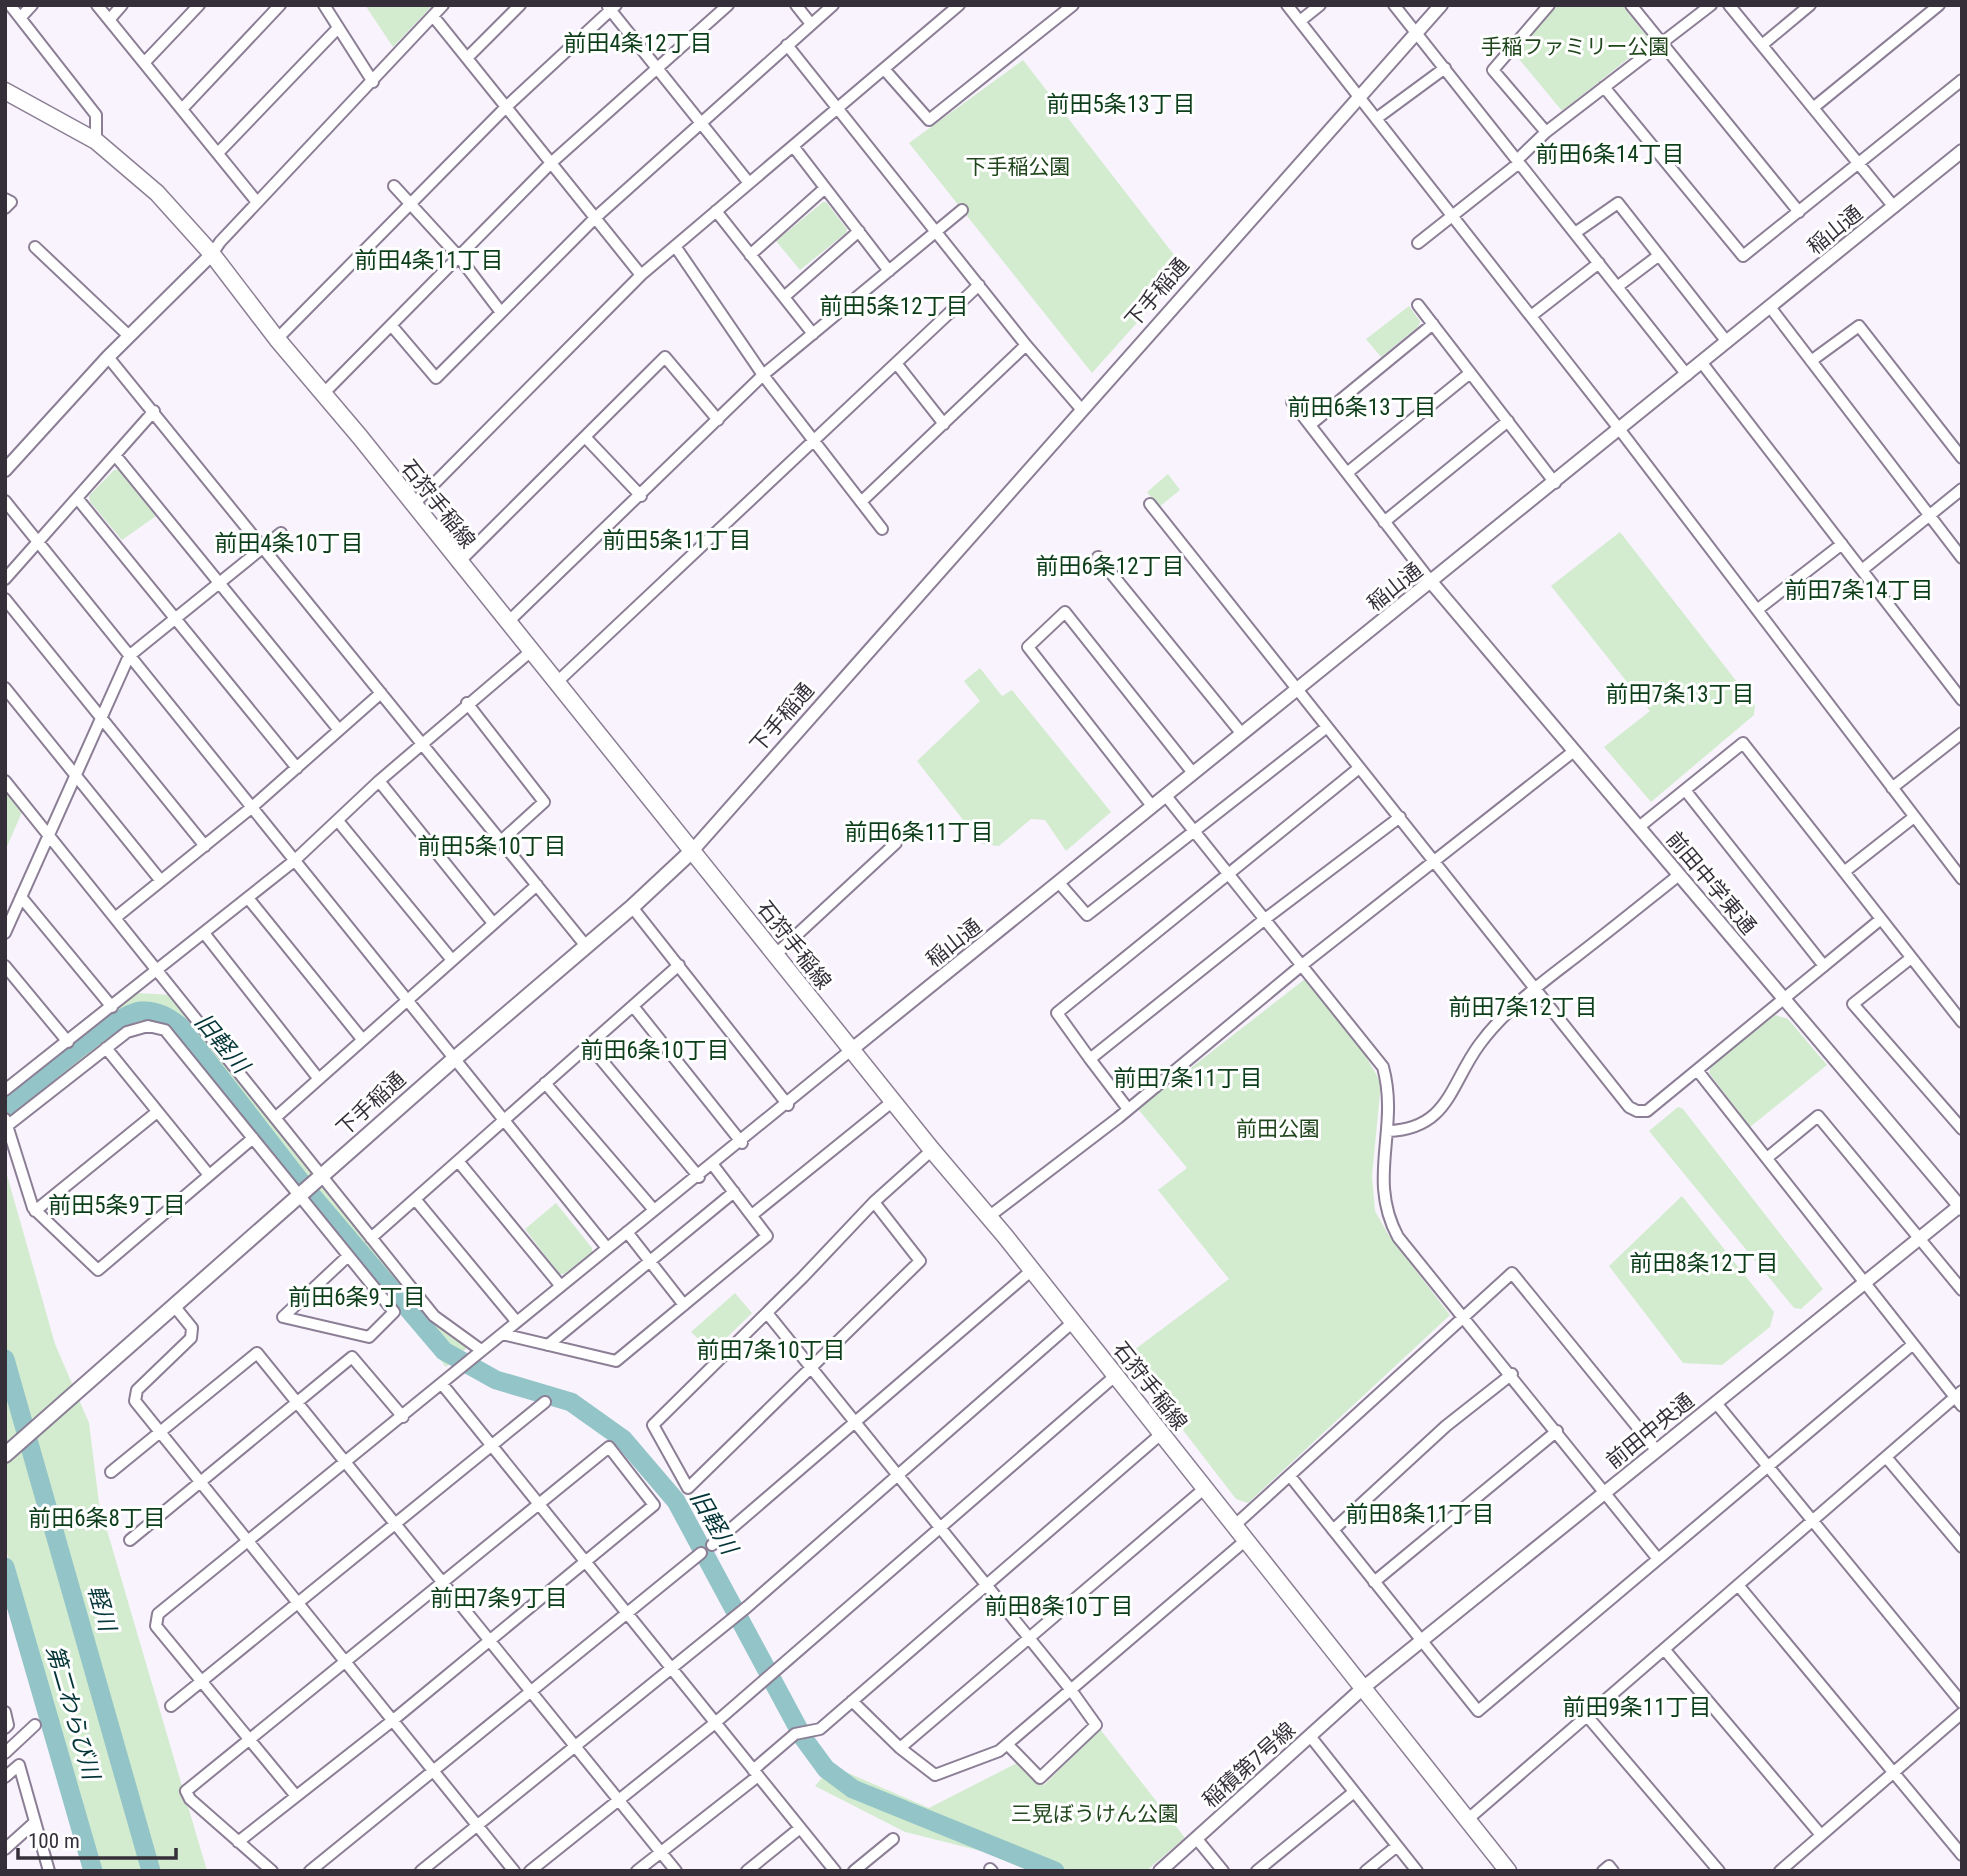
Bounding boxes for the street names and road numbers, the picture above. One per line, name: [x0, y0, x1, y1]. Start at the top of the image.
street label: 稲山通: [1803, 201, 1867, 259]
street label: 下手稲通: [1120, 253, 1194, 333]
street label: 石狩手稲線: [396, 455, 480, 553]
street label: 稲山通: [1363, 558, 1427, 616]
street label: 下手稲通: [745, 678, 819, 758]
street label: 前田中学東通: [1661, 827, 1761, 939]
street label: 石狩手稲線: [752, 896, 836, 994]
street label: 稲山通: [922, 914, 986, 972]
street label: 下手稲通: [332, 1067, 410, 1141]
street label: 石狩手稲線: [1108, 1337, 1192, 1435]
street label: 前田中央通: [1602, 1389, 1698, 1473]
street label: 稲積第7号線: [1198, 1717, 1300, 1813]

